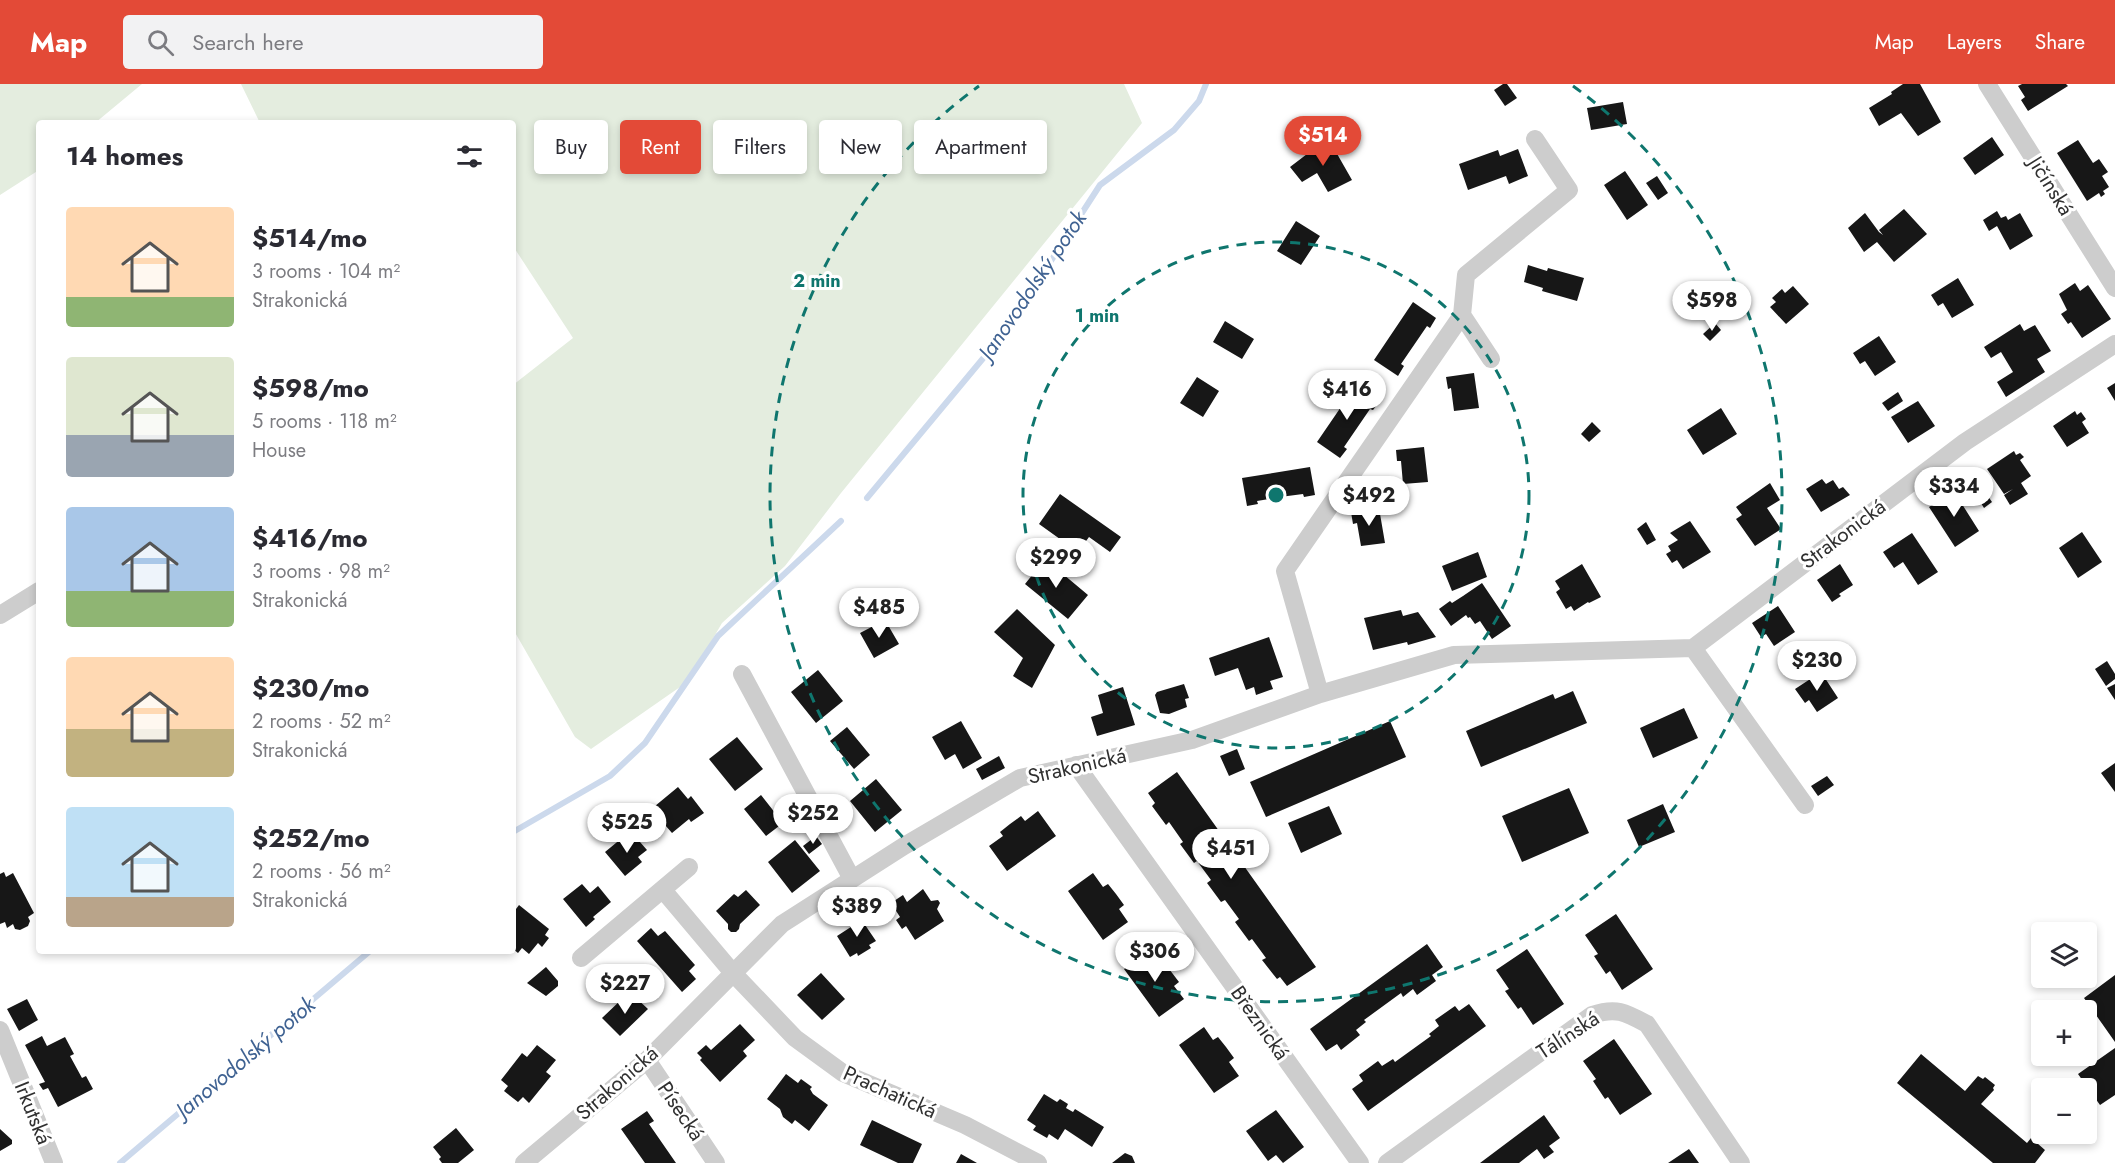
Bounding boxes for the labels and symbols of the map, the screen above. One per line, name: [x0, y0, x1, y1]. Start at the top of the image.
pin: $514: [1287, 116, 1359, 167]
street label: Jičínská: [2019, 148, 2081, 221]
water label: Janovodolský potok: [968, 203, 1095, 369]
text: 2 min: [793, 268, 841, 294]
pin: $598: [1676, 281, 1748, 332]
text: 1 min: [1075, 303, 1119, 329]
pin: $416: [1311, 370, 1383, 421]
pin: $334: [1918, 467, 1990, 518]
pin: $492: [1333, 476, 1405, 527]
centre of rings: [1266, 485, 1286, 505]
street label: Strakonická: [1794, 492, 1892, 576]
pin: $299: [1020, 538, 1092, 589]
pin: $485: [843, 588, 915, 639]
pin: $230: [1781, 641, 1853, 692]
street label: Strakonická: [1025, 740, 1129, 792]
pin: $252: [777, 794, 849, 845]
pin: $525: [591, 803, 663, 854]
pin: $451: [1195, 829, 1267, 880]
pin: $389: [821, 887, 893, 938]
pin: $306: [1119, 932, 1191, 983]
pin: $227: [589, 964, 661, 1015]
street label: Březnická: [1223, 980, 1297, 1066]
water label: Janovodolský potok: [165, 988, 323, 1128]
street label: Tálínská: [1531, 1004, 1605, 1066]
street label: Strakonická: [569, 1039, 665, 1127]
street label: Prachatická: [838, 1058, 942, 1126]
street label: Písecká: [650, 1075, 712, 1147]
street label: Irkutská: [7, 1077, 59, 1149]

